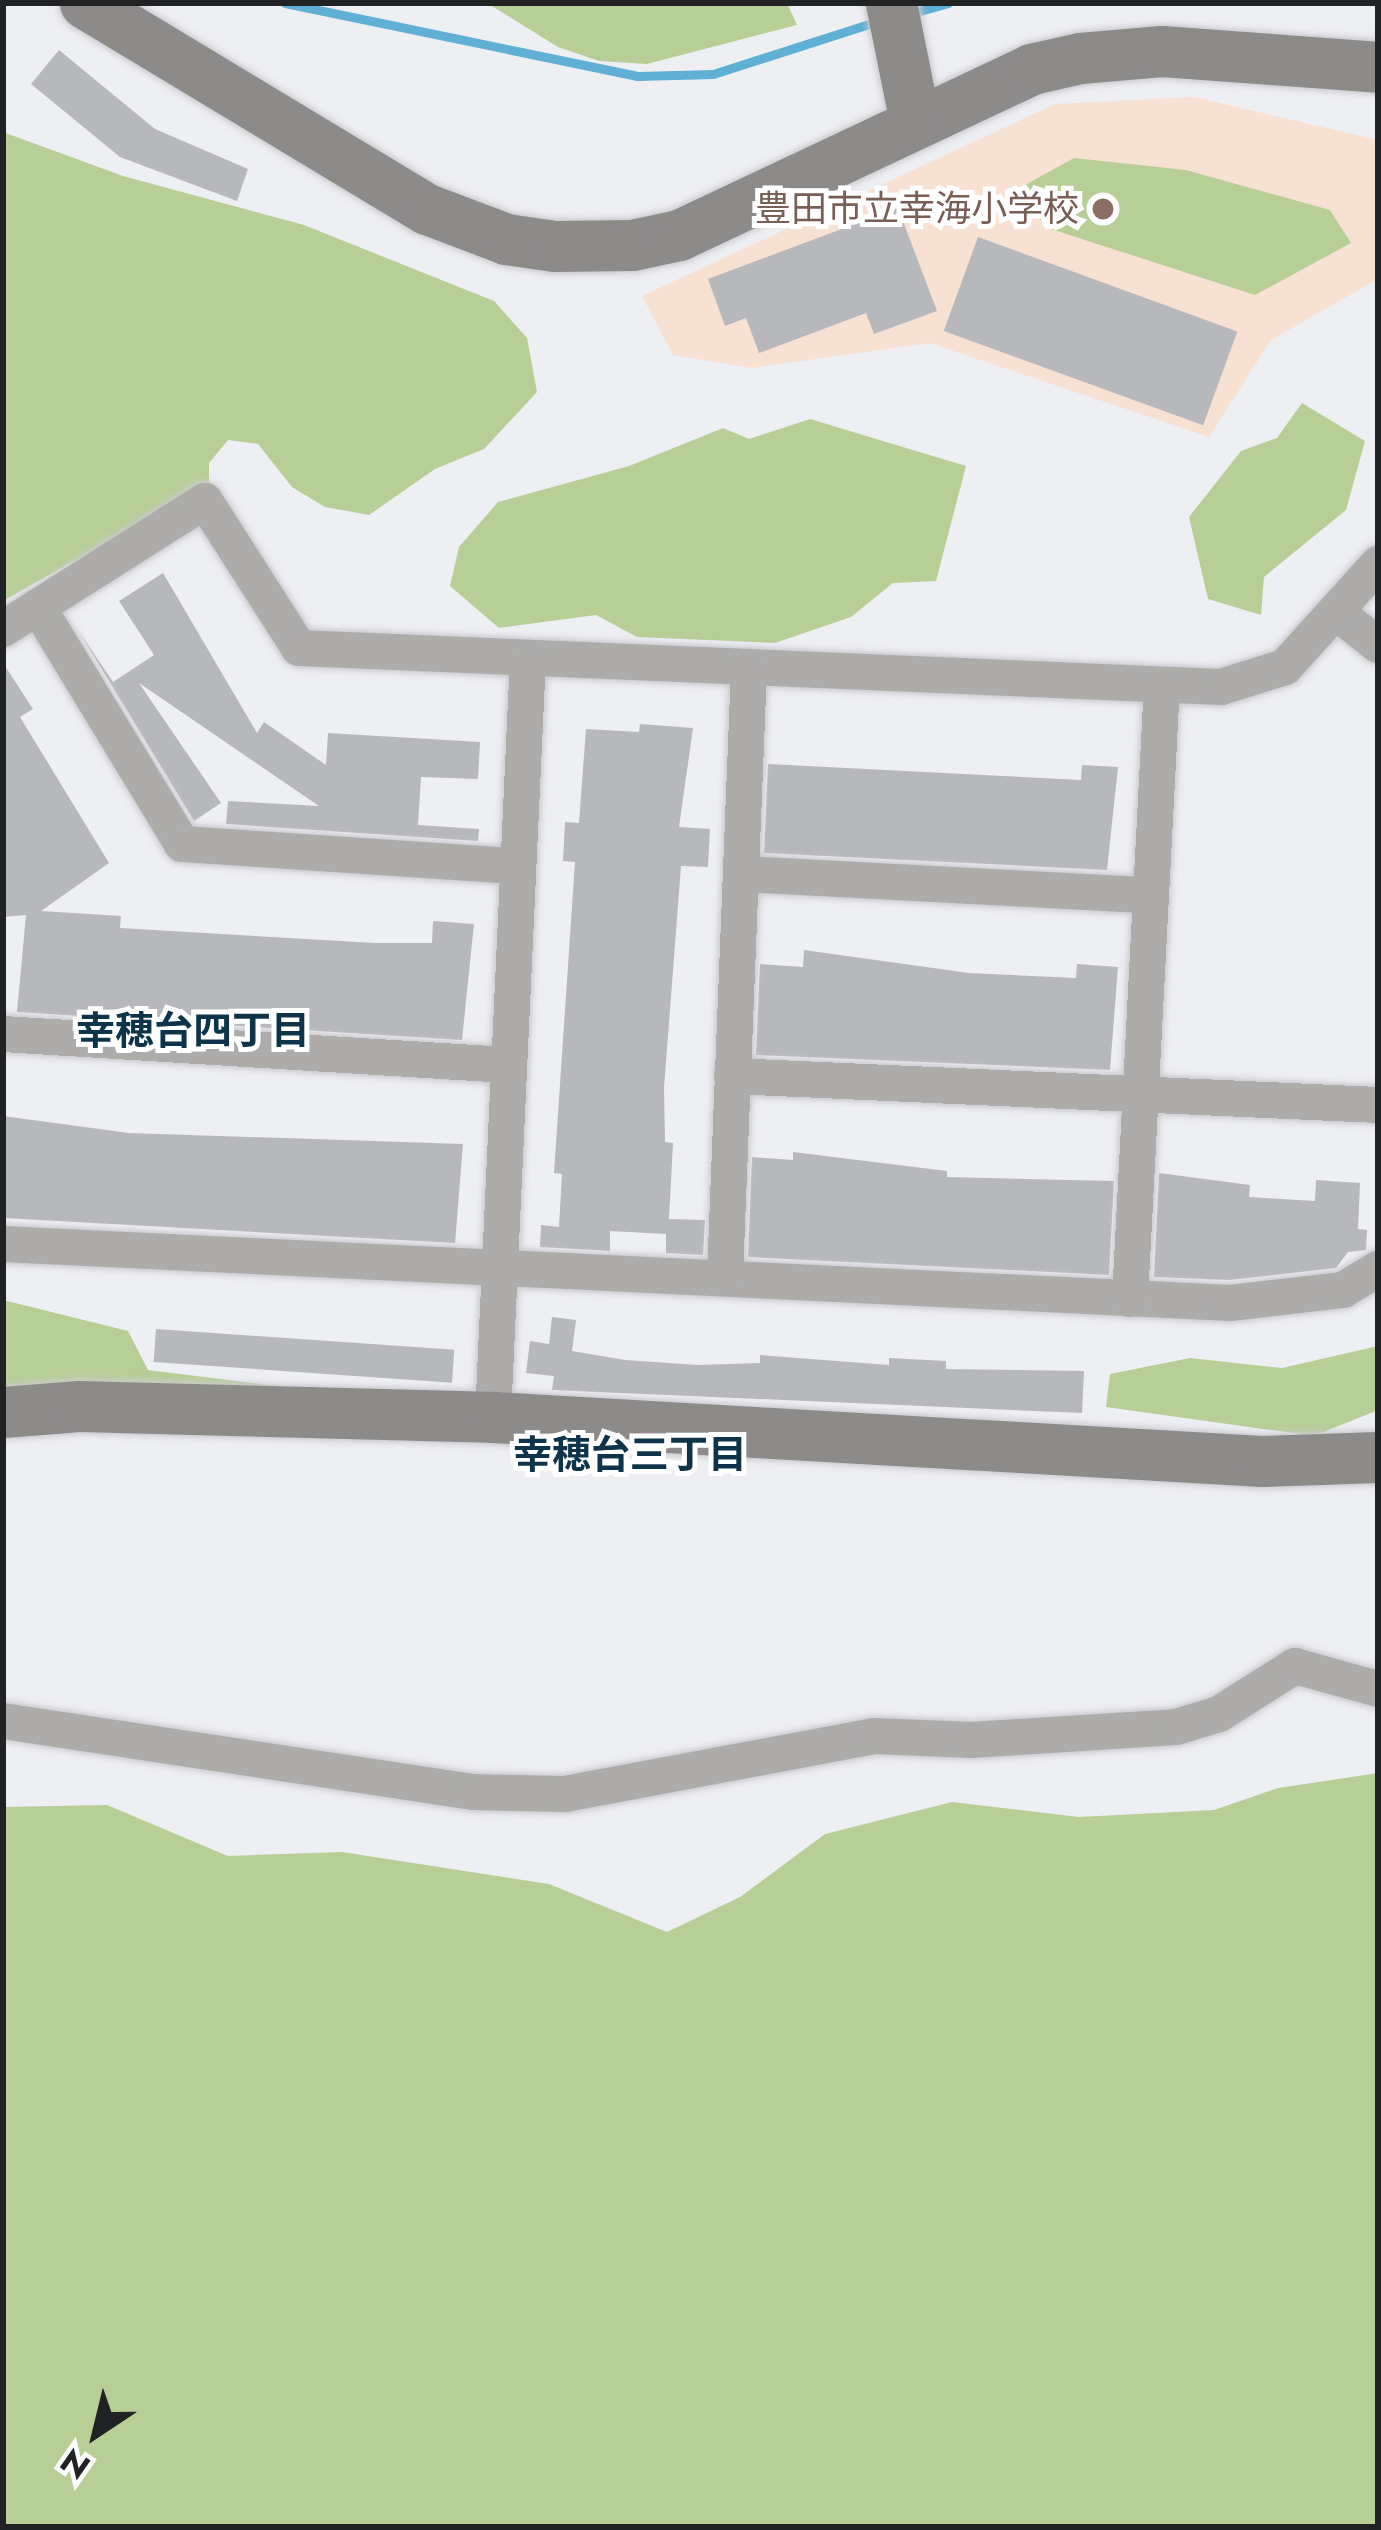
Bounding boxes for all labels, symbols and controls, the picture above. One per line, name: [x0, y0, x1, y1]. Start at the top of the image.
place label: 豊田市立幸海小学校: [755, 187, 1079, 231]
marker: 豊田市立幸海小学校: [1090, 196, 1116, 222]
district label: 幸穂台四丁目: [76, 1008, 310, 1054]
district label: 幸穂台三丁目: [513, 1432, 747, 1478]
north arrow: [36, 2374, 156, 2494]
text: N: [51, 2437, 99, 2491]

